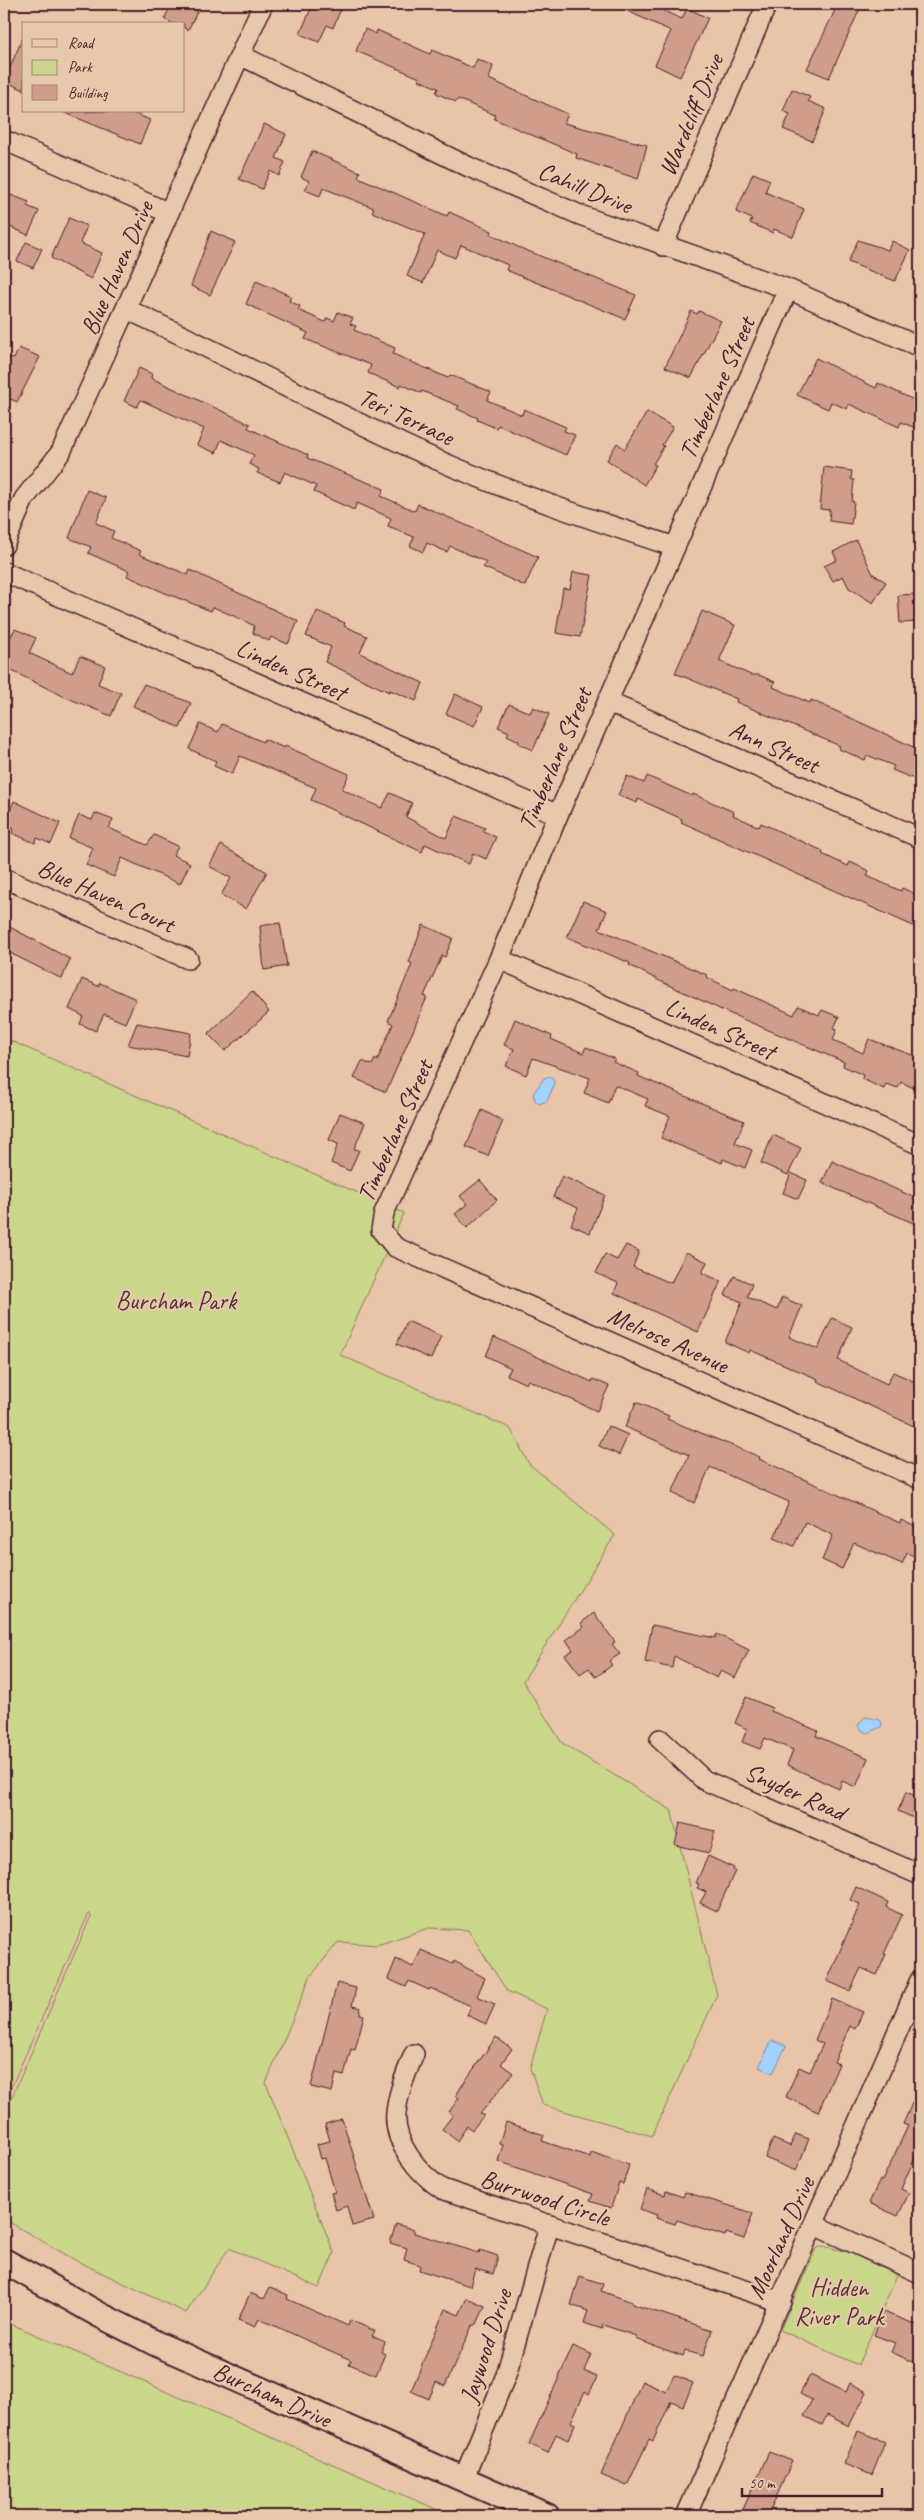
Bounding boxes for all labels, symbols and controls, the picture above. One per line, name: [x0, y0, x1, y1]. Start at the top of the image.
legend: [22, 22, 185, 112]
text: Road: [68, 34, 95, 53]
street label: Wardcliff Drive: [651, 48, 732, 181]
text: Park: [68, 58, 93, 77]
text: Building: [68, 84, 108, 103]
street label: Cahill Drive: [533, 155, 638, 222]
street label: Blue Haven Drive: [73, 194, 162, 340]
street label: Timberlane Street: [671, 310, 764, 464]
street label: Teri Terrace: [353, 381, 460, 454]
street label: Linden Street: [231, 632, 354, 710]
street label: Timberlane Street: [511, 680, 600, 835]
street label: Ann Street: [724, 713, 826, 782]
street label: Blue Haven Court: [33, 852, 182, 941]
street label: Linden Street: [660, 991, 783, 1069]
street label: Timberlane Street: [349, 1053, 442, 1207]
park label: Burcham Park: [116, 1285, 238, 1317]
street label: Melrose Avenue: [603, 1299, 735, 1382]
street label: Snyder Road: [740, 1756, 854, 1830]
street label: Burrwood Circle: [476, 2162, 615, 2234]
street label: Moorland Drive: [740, 2170, 823, 2304]
park label: Hidden River Park: [795, 2272, 885, 2333]
street label: Jaywood Drive: [452, 2283, 520, 2408]
street label: Burcham Drive: [208, 2355, 338, 2436]
scale bar: [742, 2465, 882, 2497]
text: 50 m: [749, 2474, 776, 2493]

